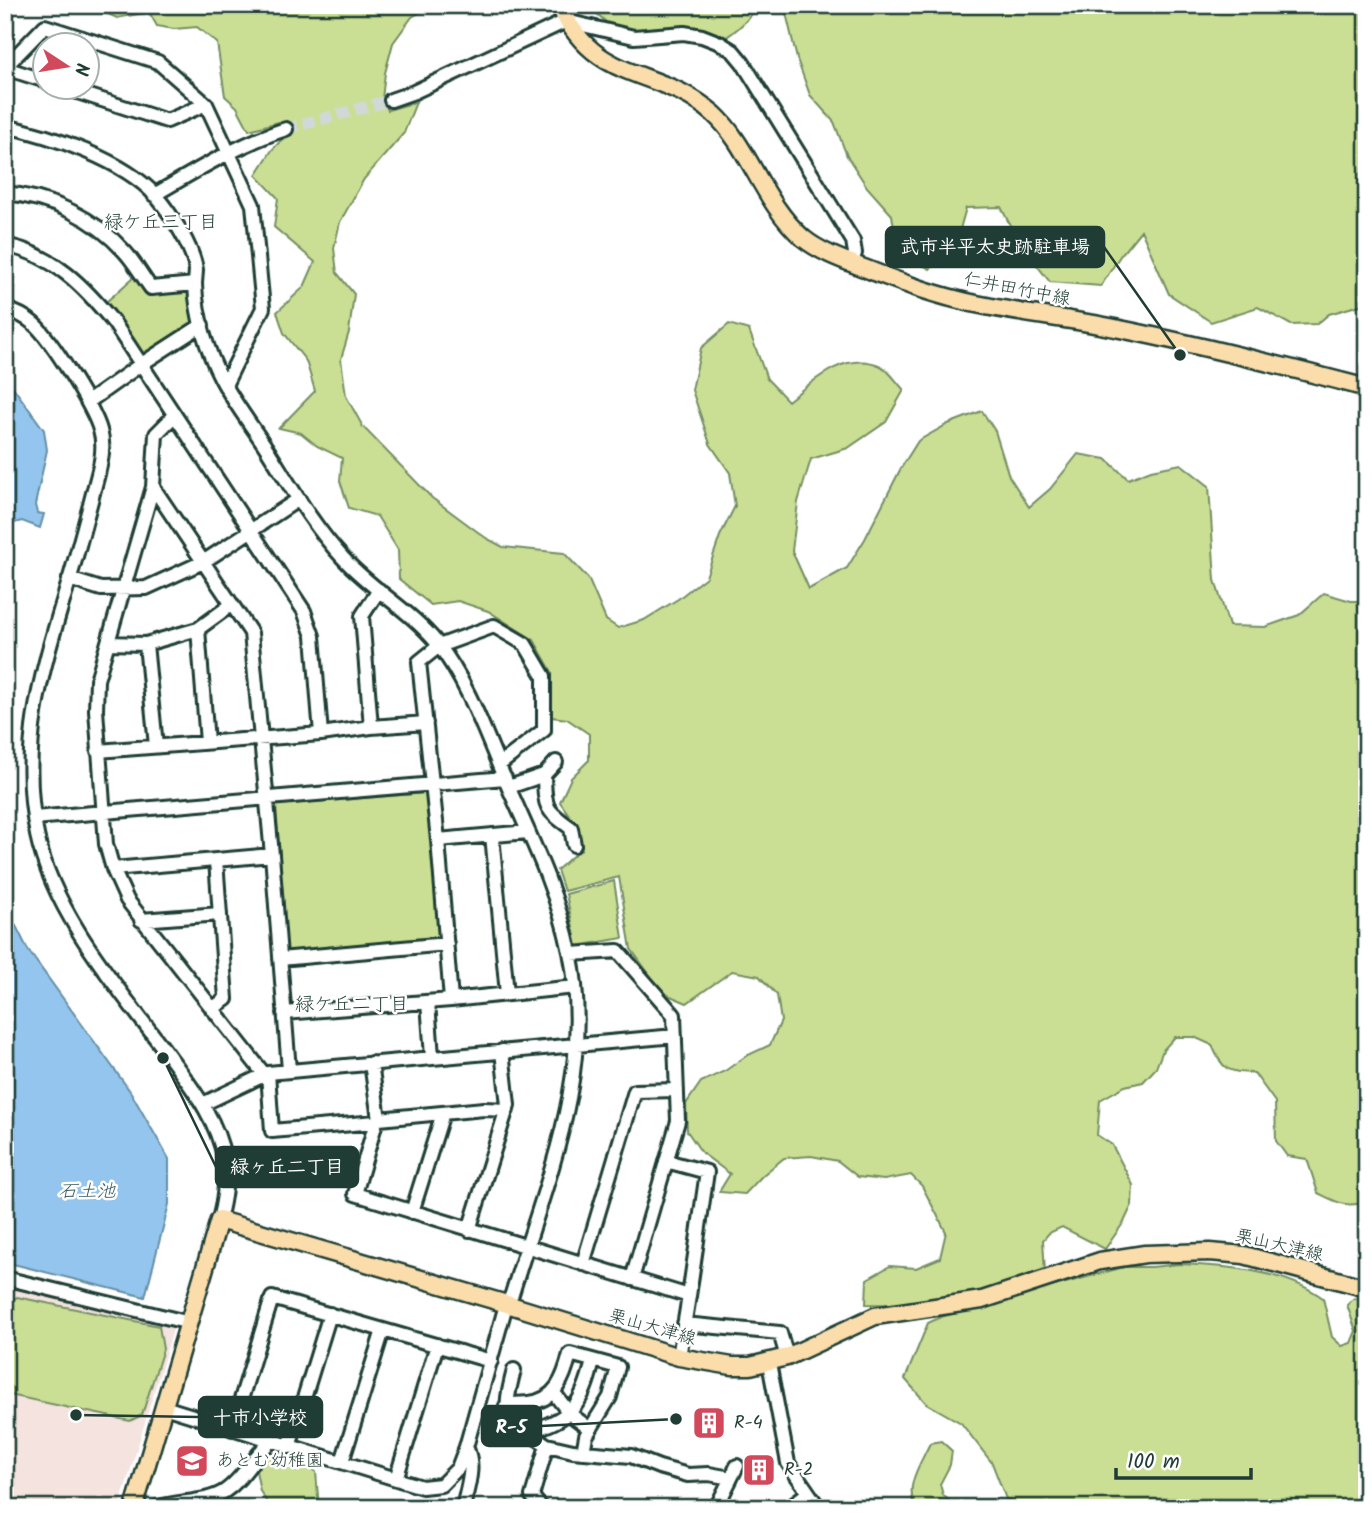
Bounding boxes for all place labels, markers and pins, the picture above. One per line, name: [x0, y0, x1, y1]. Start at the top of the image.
callout: 武市半平太史跡駐車場: [886, 227, 1104, 267]
callout: 緑ヶ丘二丁目: [216, 1147, 358, 1187]
callout: 十市小学校: [199, 1397, 322, 1437]
building icon: R-4: [690, 1404, 728, 1442]
callout: R-5: [482, 1406, 541, 1446]
place label: R-4: [734, 1409, 763, 1438]
school or university icon: あとむ幼稚園: [173, 1442, 211, 1480]
place label: あとむ幼稚園: [216, 1447, 324, 1476]
building icon: R-2: [740, 1451, 778, 1489]
place label: R-2: [784, 1456, 813, 1485]

